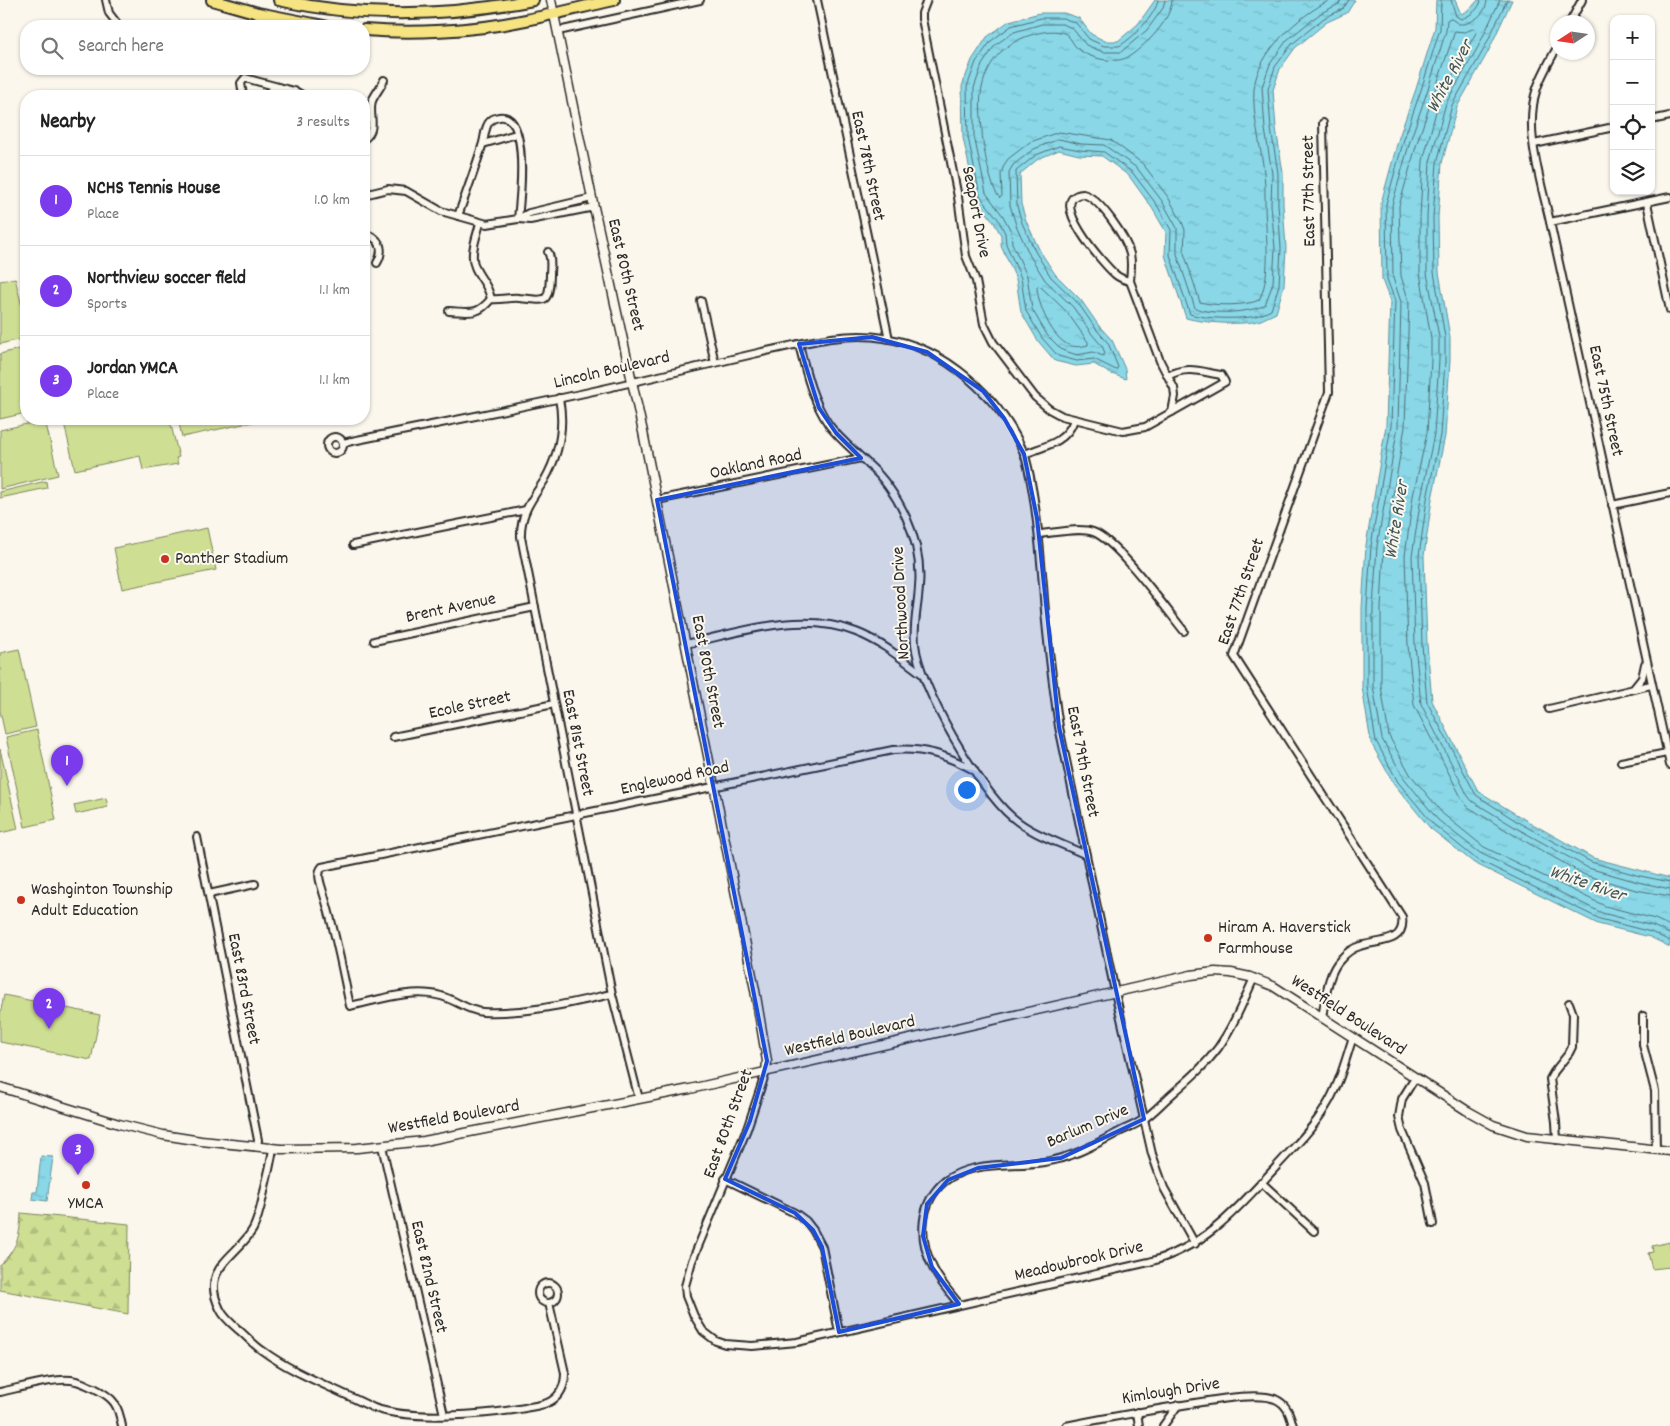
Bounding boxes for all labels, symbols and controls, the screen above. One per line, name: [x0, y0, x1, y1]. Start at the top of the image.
north arrow: [1550, 15, 1595, 60]
map controls: [1610, 15, 1655, 195]
button: +: [1610, 15, 1655, 60]
search box: [20, 20, 370, 75]
icon: search: [38, 34, 66, 62]
text: Search here: [78, 34, 164, 61]
water label: White River: [1421, 34, 1482, 118]
button: −: [1610, 60, 1655, 105]
button: locate: [1610, 105, 1655, 150]
text: Nearby: [40, 108, 95, 138]
street label: East 78th Street: [843, 109, 891, 224]
text: 3 results: [296, 111, 350, 134]
street label: East 77th Street: [1297, 135, 1323, 247]
button: layers: [1610, 150, 1655, 195]
street label: Seaport Drive: [954, 164, 996, 260]
text: NCHS Tennis House: [87, 176, 220, 203]
text: 1: [54, 189, 58, 212]
text: 1.0 km: [314, 189, 350, 212]
text: Place: [87, 203, 119, 226]
street label: East 80th Street: [600, 216, 650, 334]
text: Northview soccer field: [87, 266, 246, 293]
text: 2: [53, 279, 60, 302]
text: 1.1 km: [319, 279, 350, 302]
text: Sports: [87, 293, 127, 316]
street label: East 75th Street: [1581, 343, 1629, 459]
street label: Lincoln Boulevard: [551, 345, 673, 397]
text: Jordan YMCA: [87, 356, 178, 383]
text: 3: [52, 369, 60, 392]
text: 1.1 km: [319, 369, 350, 392]
text: Place: [87, 383, 119, 406]
street label: Oakland Road: [708, 443, 804, 487]
water label: White River: [1378, 477, 1418, 561]
street label: East 77th Street: [1212, 535, 1272, 649]
street label: Northwood Drive: [887, 546, 917, 660]
place label: Panther Stadium: [175, 547, 288, 572]
marker: Panther Stadium: [159, 553, 171, 565]
street label: Brent Avenue: [404, 587, 498, 631]
street label: East 80th Street: [684, 613, 730, 731]
street label: Ecole Street: [427, 685, 514, 727]
street label: East 81st Street: [554, 688, 600, 799]
street label: East 79th Street: [1059, 704, 1105, 820]
pin: 1: [51, 745, 83, 786]
street label: Englewood Road: [618, 755, 732, 803]
your location: [954, 777, 980, 803]
water label: White River: [1545, 859, 1631, 911]
place label: Washginton Township Adult Education: [31, 878, 173, 924]
marker: Washginton Township Adult Education: [15, 894, 27, 906]
place label: Hiram A. Haverstick Farmhouse: [1218, 916, 1351, 962]
street label: East 83rd Street: [220, 931, 266, 1047]
marker: Hiram A. Haverstick Farmhouse: [1202, 932, 1214, 944]
street label: Westfield Boulevard: [1285, 969, 1411, 1063]
pin: 2: [33, 988, 65, 1029]
street label: Westfield Boulevard: [782, 1010, 918, 1064]
street label: East 80th Street: [698, 1065, 760, 1182]
street label: Westfield Boulevard: [386, 1094, 522, 1142]
street label: Barlum Drive: [1043, 1098, 1133, 1155]
pin: 3: [62, 1134, 94, 1175]
marker: YMCA: [80, 1179, 92, 1191]
place label: YMCA: [68, 1192, 104, 1217]
street label: East 82nd Street: [403, 1218, 453, 1336]
street label: Meadowbrook Drive: [1012, 1235, 1146, 1289]
street label: Kimlough Drive: [1120, 1372, 1222, 1412]

